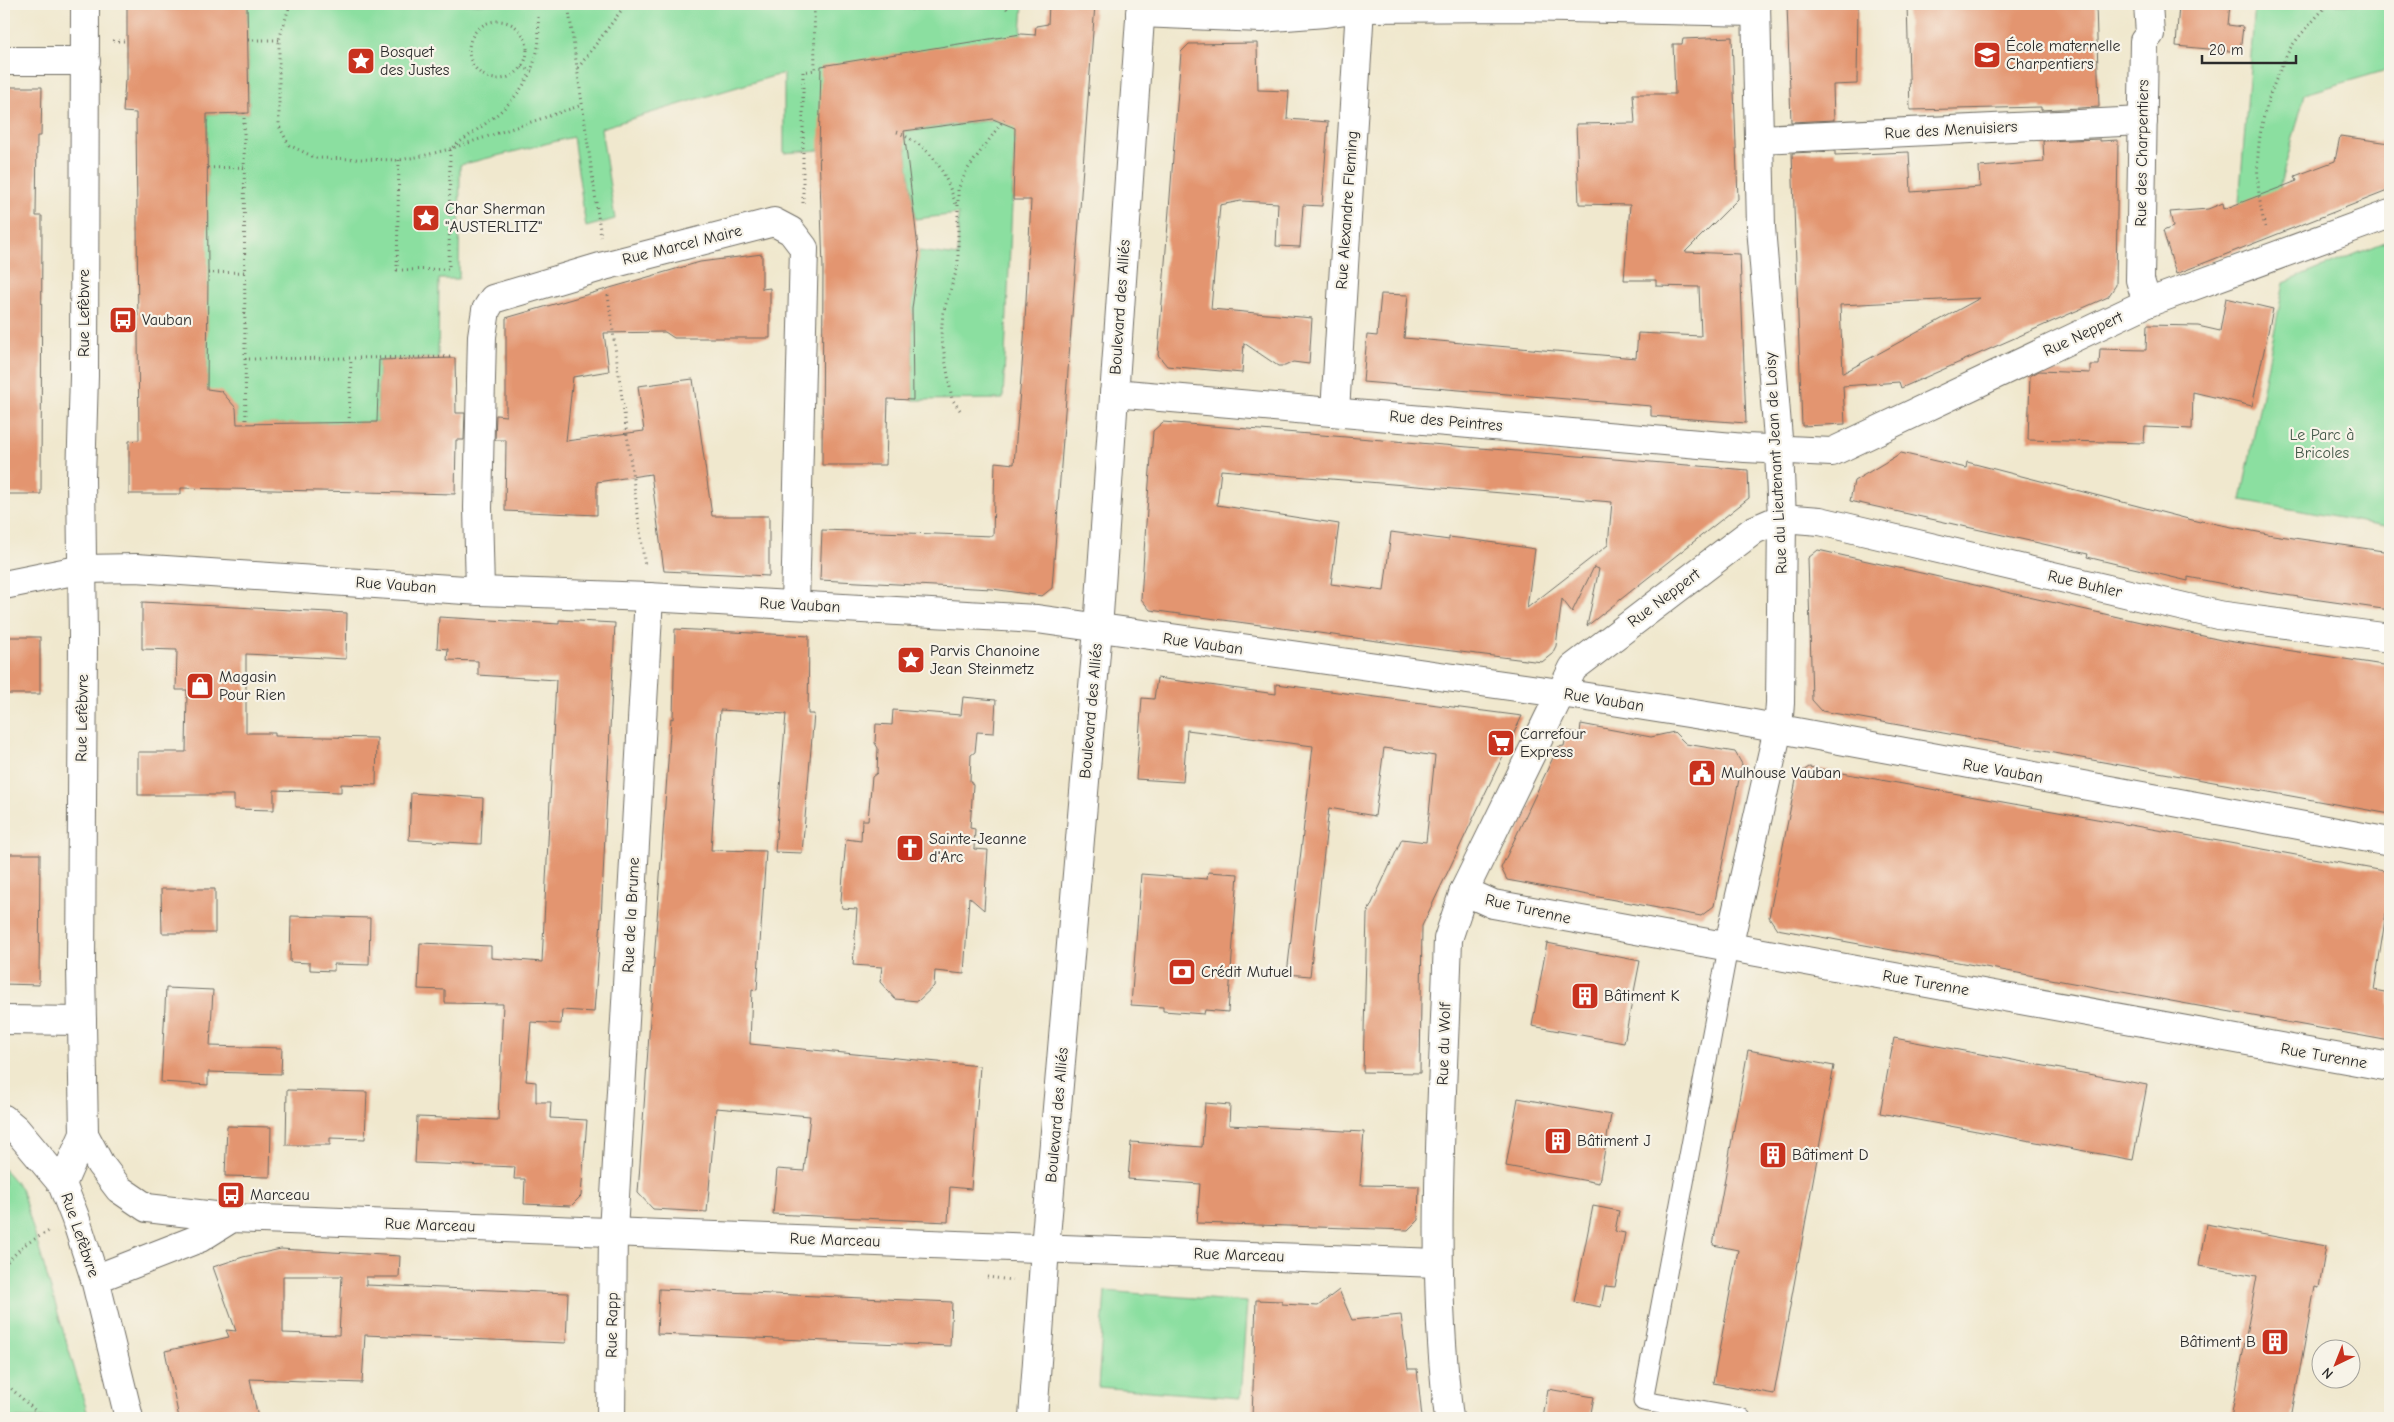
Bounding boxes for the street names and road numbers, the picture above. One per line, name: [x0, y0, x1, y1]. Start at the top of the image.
street label: Rue des Charpentiers: [2132, 79, 2152, 227]
street label: Rue des Menuisiers: [1884, 118, 2018, 142]
street label: Rue Alexandre Fleming: [1332, 130, 1362, 290]
street label: Rue Marcel Maire: [620, 221, 744, 269]
street label: Boulevard des Alliés: [1106, 238, 1134, 375]
street label: Rue Lefèbvre: [75, 269, 93, 357]
street label: Rue Neppert: [2040, 308, 2126, 360]
street label: Rue du Lieutenant Jean de Loisy: [1761, 351, 1791, 574]
street label: Rue des Peintres: [1389, 407, 1504, 435]
street label: Rue Neppert: [1624, 565, 1704, 631]
street label: Rue Buhler: [2046, 567, 2124, 601]
street label: Rue Vauban: [355, 573, 437, 597]
street label: Rue Vauban: [759, 594, 841, 616]
street label: Rue Vauban: [1162, 629, 1244, 659]
street label: Boulevard des Alliés: [1076, 642, 1106, 779]
street label: Rue Lefèbvre: [72, 674, 92, 762]
street label: Rue Vauban: [1563, 685, 1645, 715]
street label: Rue Vauban: [1962, 755, 2044, 787]
street label: Rue de la Brume: [619, 857, 643, 973]
street label: Rue Turenne: [1483, 890, 1573, 928]
street label: Rue Turenne: [1881, 967, 1971, 999]
street label: Rue du Wolf: [1434, 1001, 1454, 1086]
street label: Rue Turenne: [2279, 1040, 2369, 1072]
street label: Boulevard des Alliés: [1042, 1046, 1072, 1183]
street label: Rue Lefèbvre: [57, 1190, 103, 1280]
street label: Rue Marceau: [384, 1214, 476, 1236]
street label: Rue Marceau: [789, 1229, 881, 1251]
street label: Rue Marceau: [1193, 1244, 1285, 1266]
street label: Rue Rapp: [602, 1292, 622, 1358]

